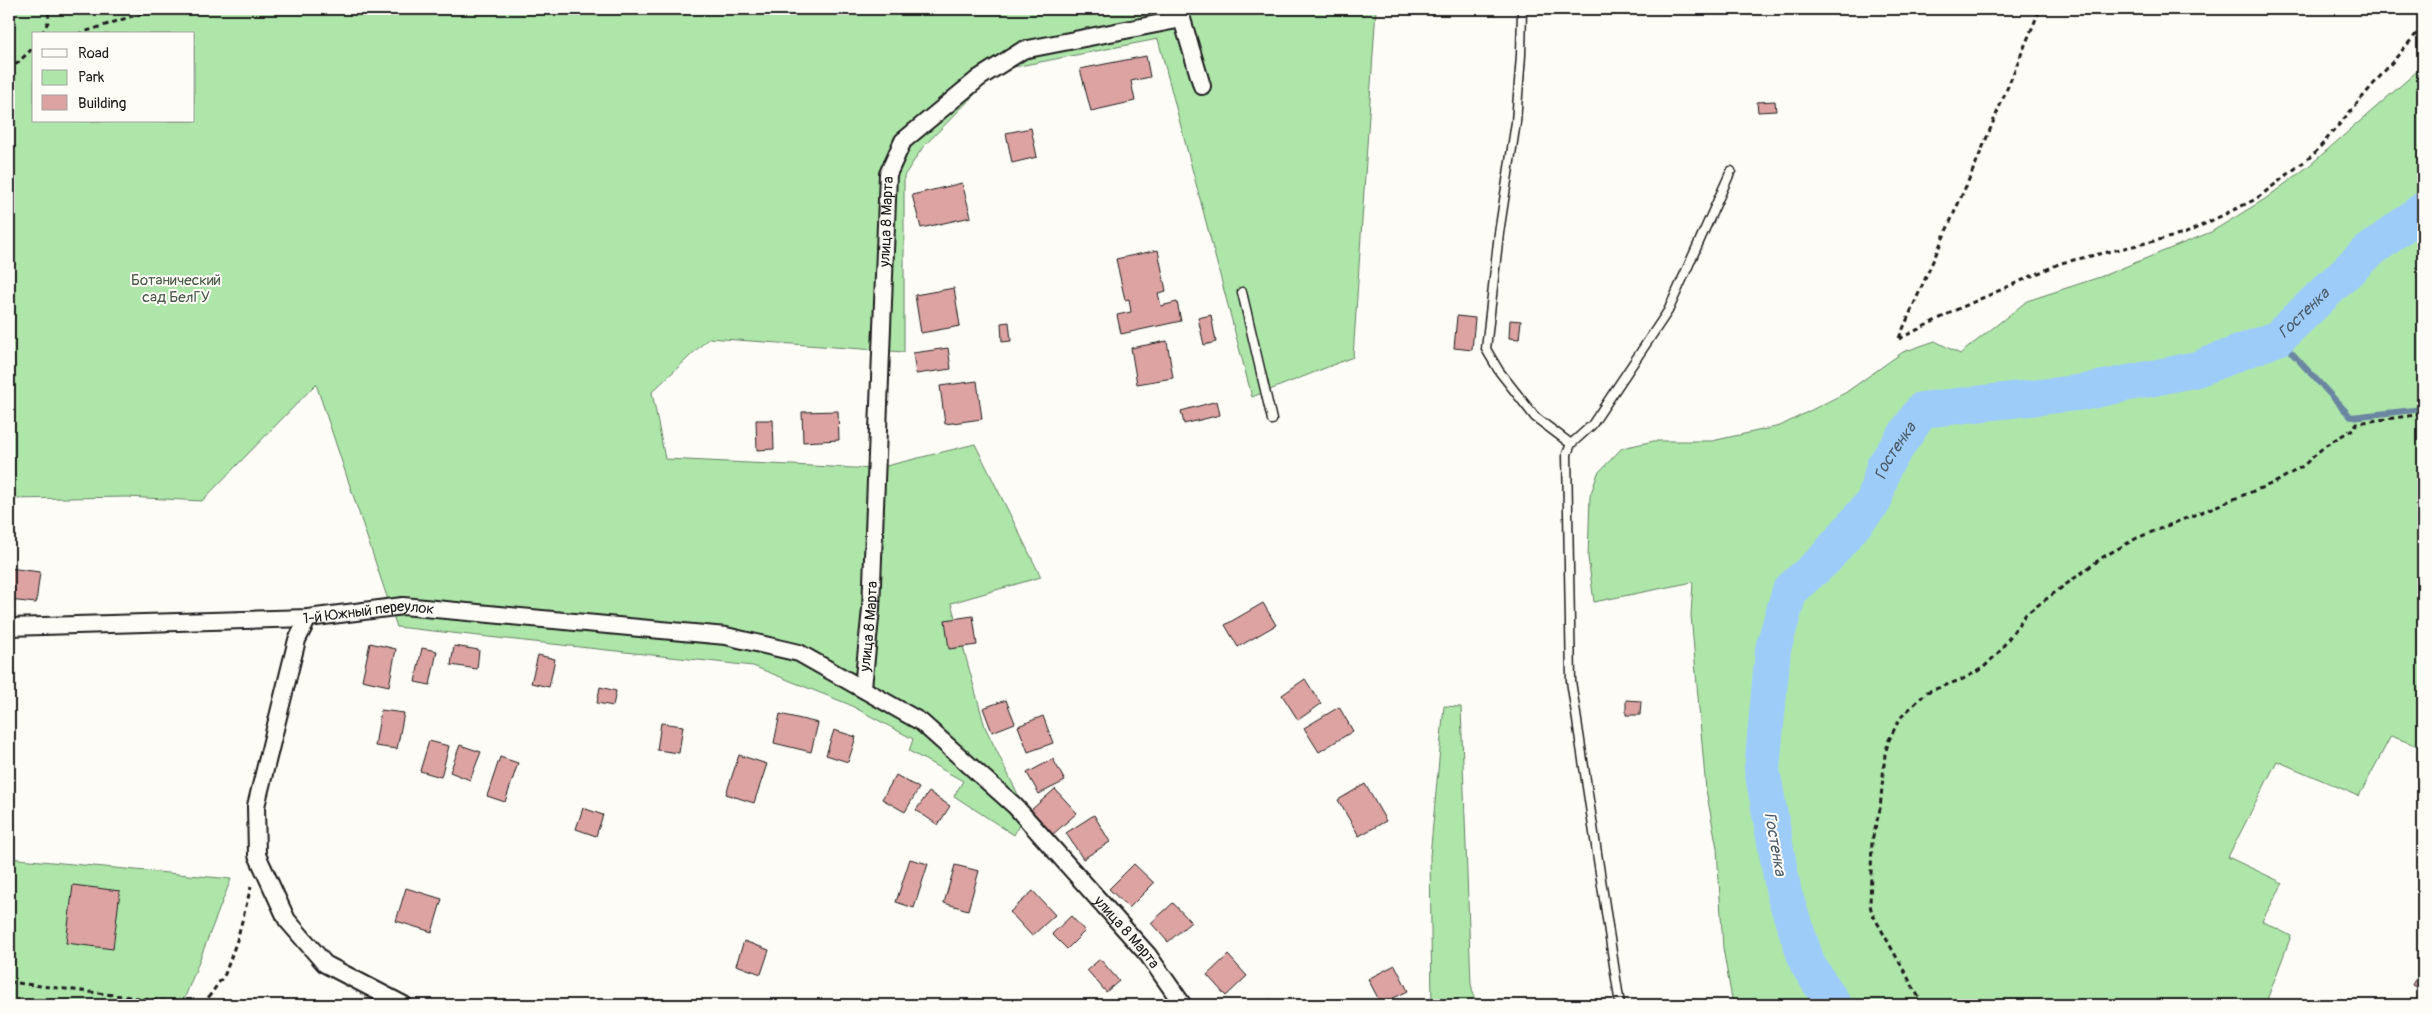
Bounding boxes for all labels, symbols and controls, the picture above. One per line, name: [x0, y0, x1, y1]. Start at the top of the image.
legend: [32, 32, 195, 122]
text: Road: [78, 44, 109, 63]
text: Park: [78, 68, 105, 87]
text: Building: [78, 94, 126, 113]
street label: улица 8 Марта: [875, 176, 897, 268]
park label: Ботанический сад БелГУ: [131, 271, 221, 307]
water label: Гостенка: [2274, 283, 2335, 343]
water label: Гостенка: [1871, 417, 1921, 482]
street label: улица 8 Марта: [855, 581, 882, 673]
street label: 1-й Южный переулок: [302, 596, 435, 628]
water label: Гостенка: [1760, 811, 1791, 879]
street label: улица 8 Марта: [1089, 891, 1164, 972]

